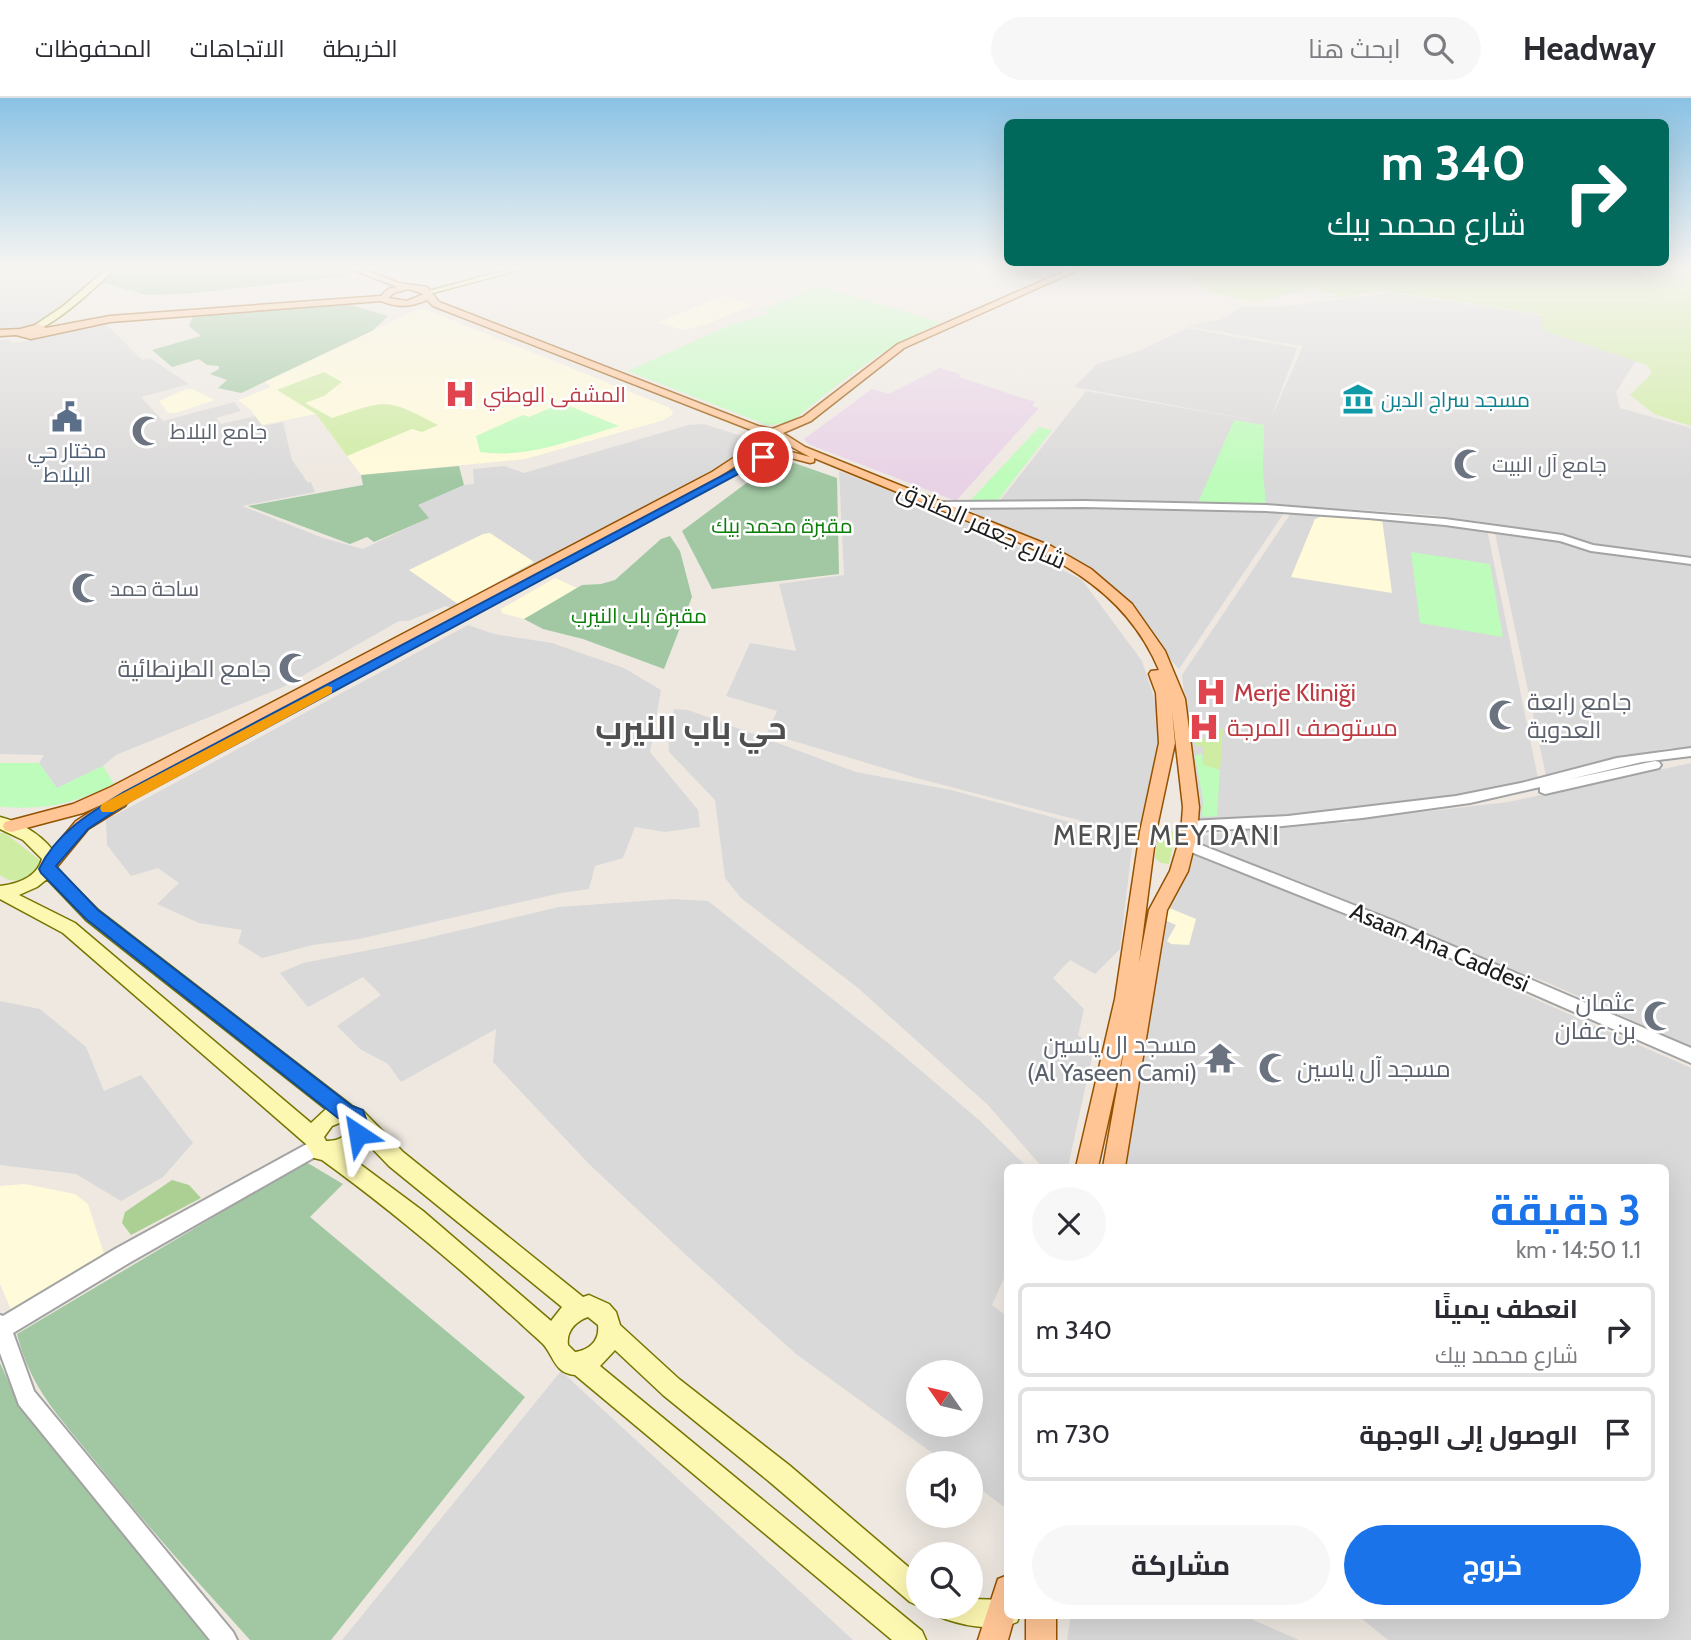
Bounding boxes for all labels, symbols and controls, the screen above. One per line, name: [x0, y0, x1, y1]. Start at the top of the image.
search box: [991, 17, 1481, 80]
text: Headway: [1523, 28, 1656, 68]
icon: search: [1419, 29, 1457, 67]
text: ابحث هنا: [1308, 33, 1401, 65]
text: المحفوظات: [35, 34, 152, 63]
text: الاتجاهات: [190, 34, 285, 63]
text: الخريطة: [323, 34, 398, 63]
text: 340 m: [1381, 133, 1526, 192]
icon: right: [1550, 147, 1641, 238]
text: شارع محمد بيك: [1327, 204, 1526, 243]
hospital icon: المشفى الوطني: [443, 377, 477, 411]
place label: المشفى الوطني: [483, 382, 626, 411]
museum icon: مسجد سراج الدين: [1341, 382, 1375, 416]
place label: مسجد سراج الدين: [1381, 387, 1530, 414]
public building icon: مختار حي البلاط: [50, 400, 84, 434]
mosque icon: جامع البلاط: [130, 414, 164, 448]
place label: جامع البلاط: [170, 419, 267, 446]
pin: [733, 427, 793, 487]
place label: مختار حي البلاط: [28, 438, 106, 487]
icon: arrive: [744, 438, 782, 476]
mosque icon: جامع آل البيت: [1452, 447, 1486, 481]
place label: جامع آل البيت: [1492, 452, 1607, 479]
street label: شارع جعفر الصادق: [892, 475, 1071, 577]
park label: مقبرة محمد بيك: [711, 513, 853, 538]
mosque icon: ساحة حمد: [70, 571, 104, 605]
place label: ساحة حمد: [110, 576, 199, 601]
park label: مقبرة باب النيرب: [571, 603, 707, 628]
mosque icon: جامع الطرنطائية: [277, 651, 311, 685]
place label: جامع الطرنطائية: [118, 654, 271, 685]
hospital icon: Merje Kliniği: [1194, 675, 1228, 709]
place label: Merje Kliniği: [1234, 678, 1356, 707]
place label: جامع رابعة العدوية: [1527, 687, 1632, 744]
mosque icon: جامع رابعة العدوية: [1487, 698, 1521, 732]
district label: حي باب النيرب: [595, 708, 787, 754]
hospital icon: مستوصف المرجة: [1187, 710, 1221, 744]
place label: مستوصف المرجة: [1227, 713, 1398, 742]
district label: MERJE MEYDANI: [1053, 818, 1281, 852]
street label: Asaan Ana Caddesi: [1346, 896, 1534, 998]
place label: عثمان بن عفان: [1555, 988, 1636, 1045]
mosque icon: عثمان بن عفان: [1642, 999, 1676, 1033]
place label: مسجد ال ياسين (Al Yaseen Cami): [1027, 1030, 1197, 1087]
temple icon: مسجد ال ياسين (Al Yaseen Cami): [1203, 1041, 1237, 1075]
mosque icon: مسجد آل ياسين: [1257, 1051, 1291, 1085]
place label: مسجد آل ياسين: [1297, 1054, 1451, 1083]
position arrow: [321, 1097, 395, 1171]
text: 3 دقيقة: [1490, 1184, 1641, 1236]
button: close: [1032, 1187, 1106, 1261]
text: 1.1 km · 14:50: [1516, 1236, 1641, 1264]
text: انعطف يمينًا: [1434, 1293, 1578, 1325]
icon: right: [1599, 1311, 1637, 1349]
text: 340 m: [1036, 1314, 1112, 1346]
text: شارع محمد بيك: [1435, 1341, 1578, 1369]
north arrow: [906, 1360, 984, 1437]
map controls: [906, 1360, 983, 1619]
icon: arrive: [1599, 1415, 1637, 1453]
text: 730 m: [1036, 1418, 1110, 1450]
text: الوصول إلى الوجهة: [1359, 1419, 1578, 1451]
button: sound: [906, 1451, 983, 1528]
button: مشاركة: [1032, 1525, 1330, 1605]
button: خروج: [1344, 1525, 1641, 1605]
button: search: [906, 1542, 983, 1619]

